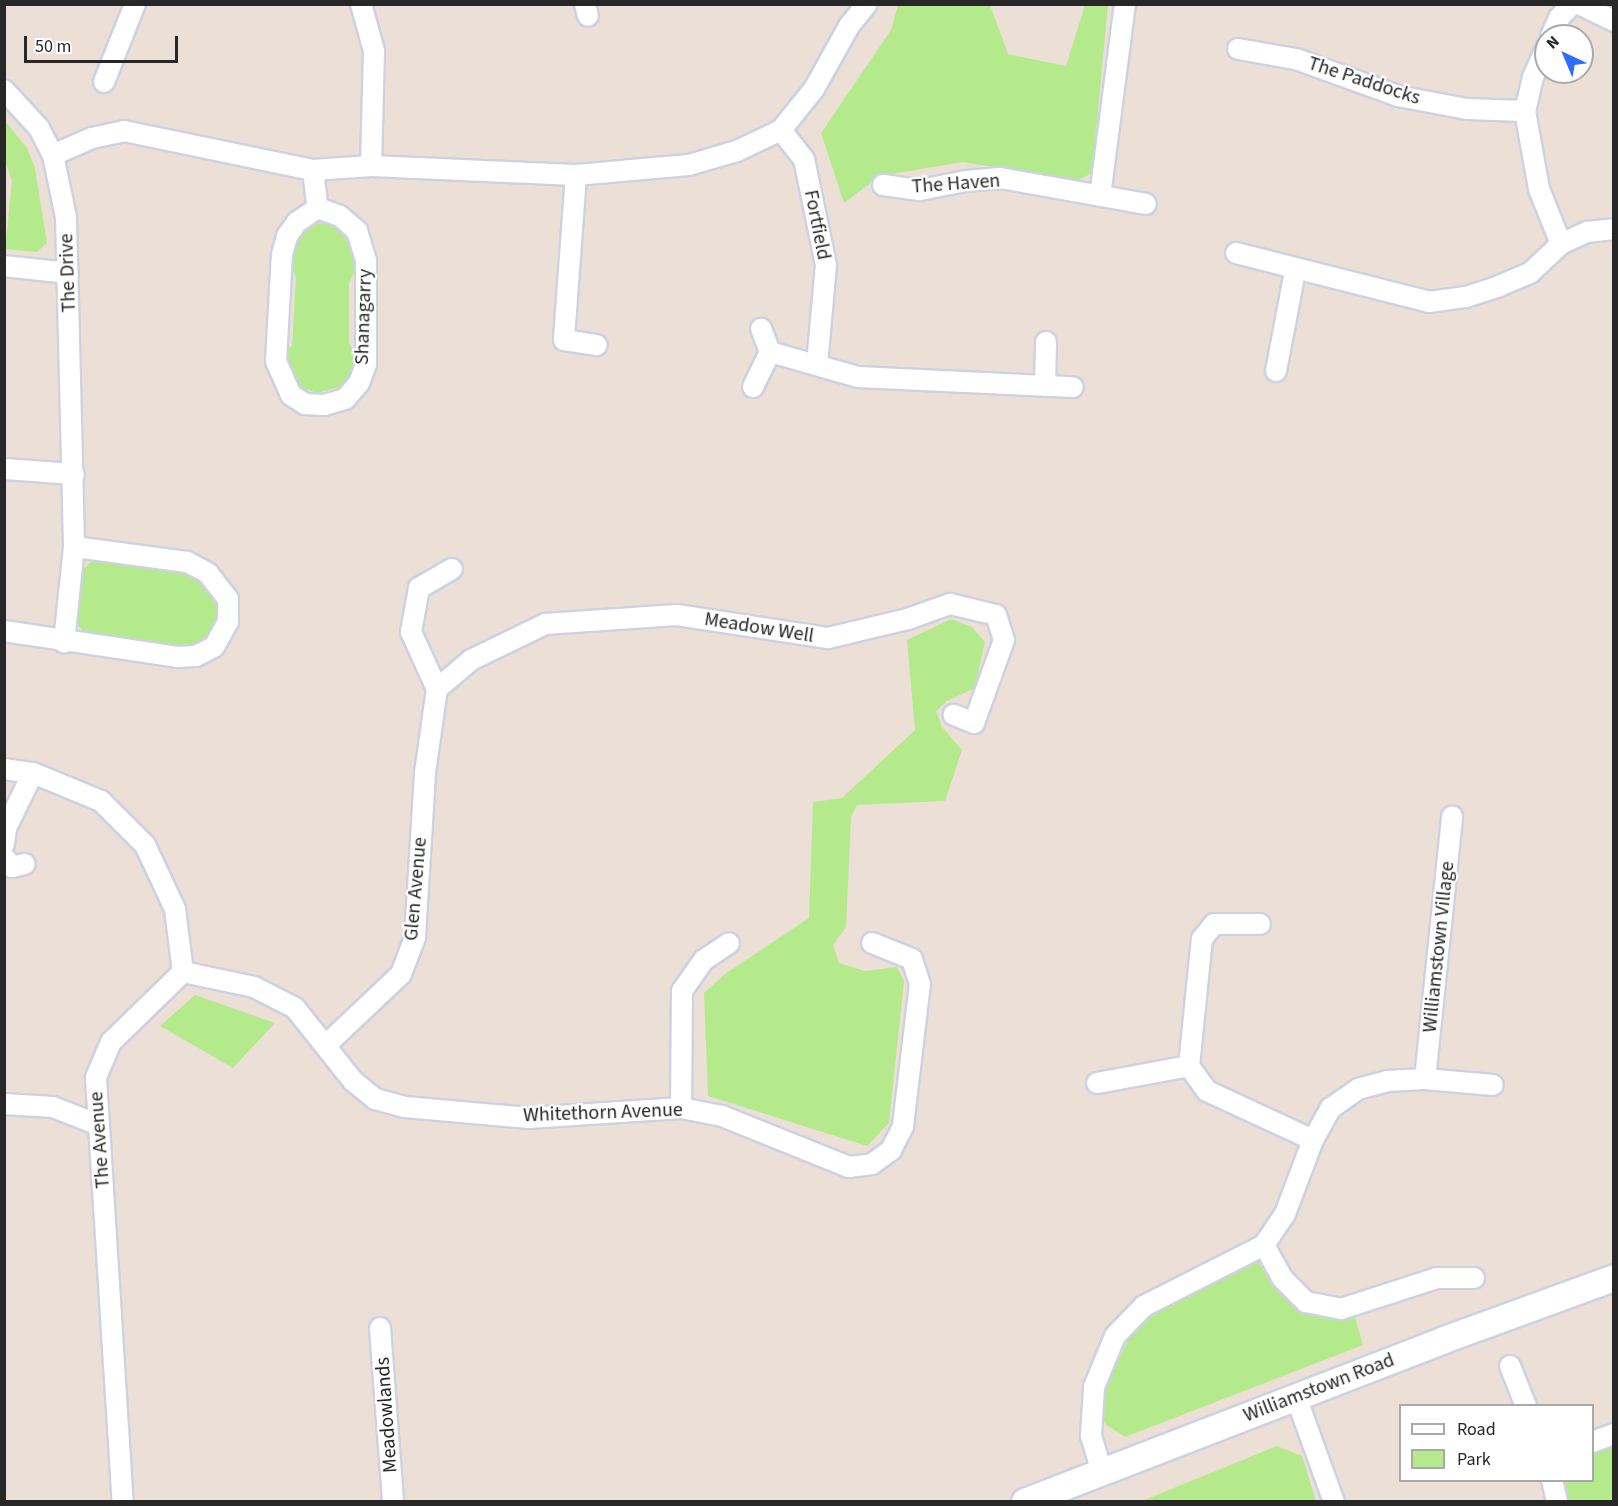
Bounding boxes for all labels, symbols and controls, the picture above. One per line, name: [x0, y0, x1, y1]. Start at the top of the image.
scale bar: [27, 24, 182, 62]
north arrow: [1534, 24, 1594, 84]
text: N: [1541, 31, 1564, 54]
text: 50 m: [35, 34, 71, 59]
street label: The Paddocks: [1305, 52, 1423, 110]
street label: The Haven: [911, 169, 1001, 199]
street label: Fortfield: [798, 188, 836, 262]
street label: The Drive: [55, 233, 81, 313]
street label: Shanagarry: [350, 268, 378, 366]
street label: Meadow Well: [703, 608, 815, 648]
street label: Glen Avenue: [400, 836, 432, 942]
street label: Williamstown Village: [1418, 860, 1460, 1034]
street label: The Avenue: [85, 1091, 115, 1189]
street label: Whitethorn Avenue: [523, 1098, 683, 1128]
street label: Williamstown Road: [1240, 1348, 1398, 1428]
street label: Meadowlands: [371, 1356, 403, 1474]
legend: [1399, 1404, 1594, 1482]
text: Road: [1457, 1417, 1496, 1442]
text: Park: [1457, 1447, 1491, 1472]

